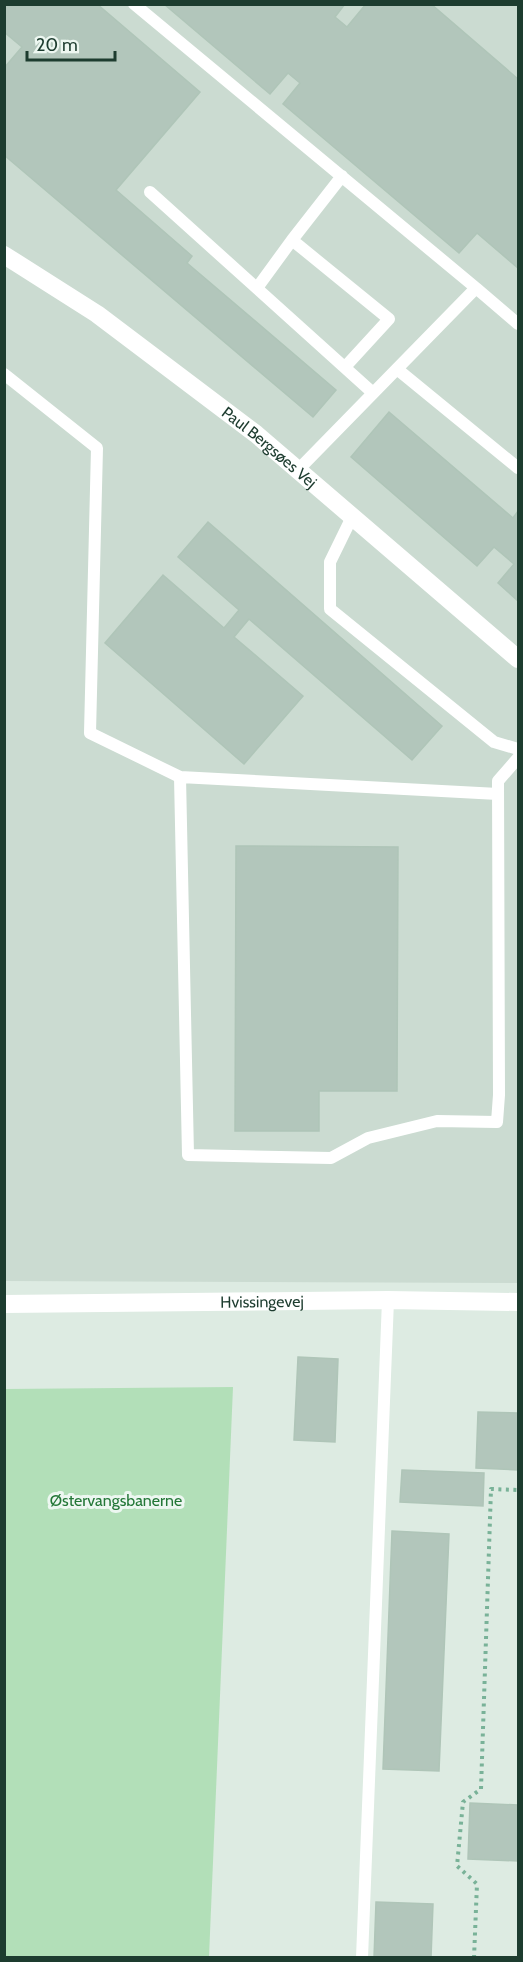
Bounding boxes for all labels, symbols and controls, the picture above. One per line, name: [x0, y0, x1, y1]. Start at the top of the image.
scale bar: [27, 24, 116, 62]
text: 20 m: [36, 34, 78, 56]
street label: Paul Bergsøes Vej: [218, 403, 321, 492]
street label: Hvissingevej: [220, 1292, 304, 1312]
park label: Østervangsbanerne: [50, 1491, 182, 1510]

